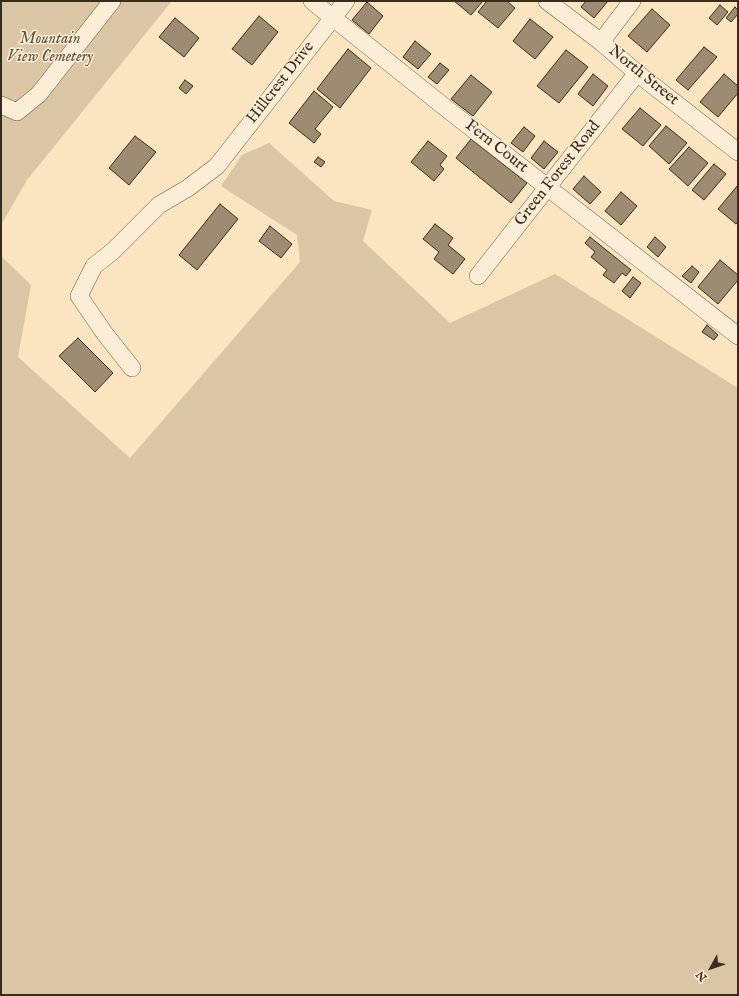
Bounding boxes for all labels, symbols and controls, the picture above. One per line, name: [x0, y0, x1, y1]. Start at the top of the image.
park label: Mountain View Cemetery: [7, 30, 93, 68]
street label: Hillcrest Drive: [243, 38, 319, 128]
street label: North Street: [604, 42, 682, 110]
street label: Fern Court: [461, 116, 531, 178]
street label: Green Forest Road: [511, 118, 605, 230]
north arrow: [691, 948, 731, 988]
text: N: [693, 968, 710, 984]

